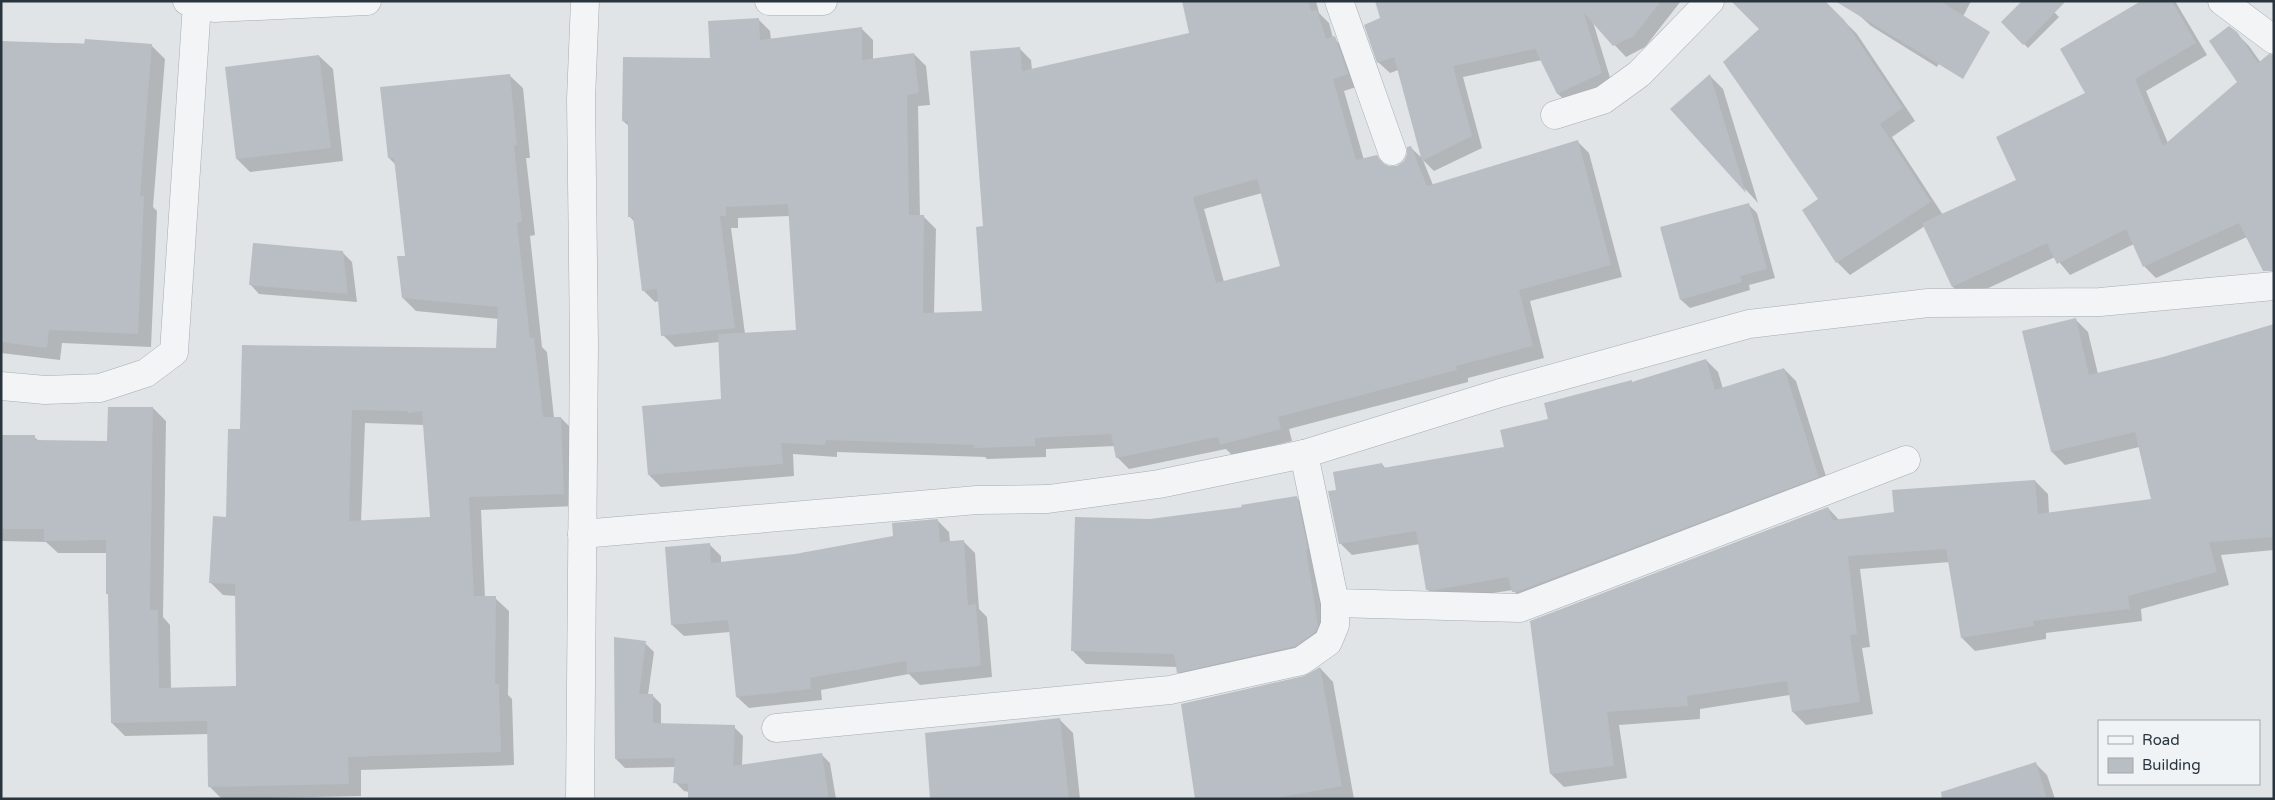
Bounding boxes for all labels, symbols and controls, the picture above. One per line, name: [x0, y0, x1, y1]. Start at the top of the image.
legend: [2098, 720, 2260, 785]
text: Road: [2142, 731, 2180, 749]
text: Building: [2142, 756, 2201, 774]

